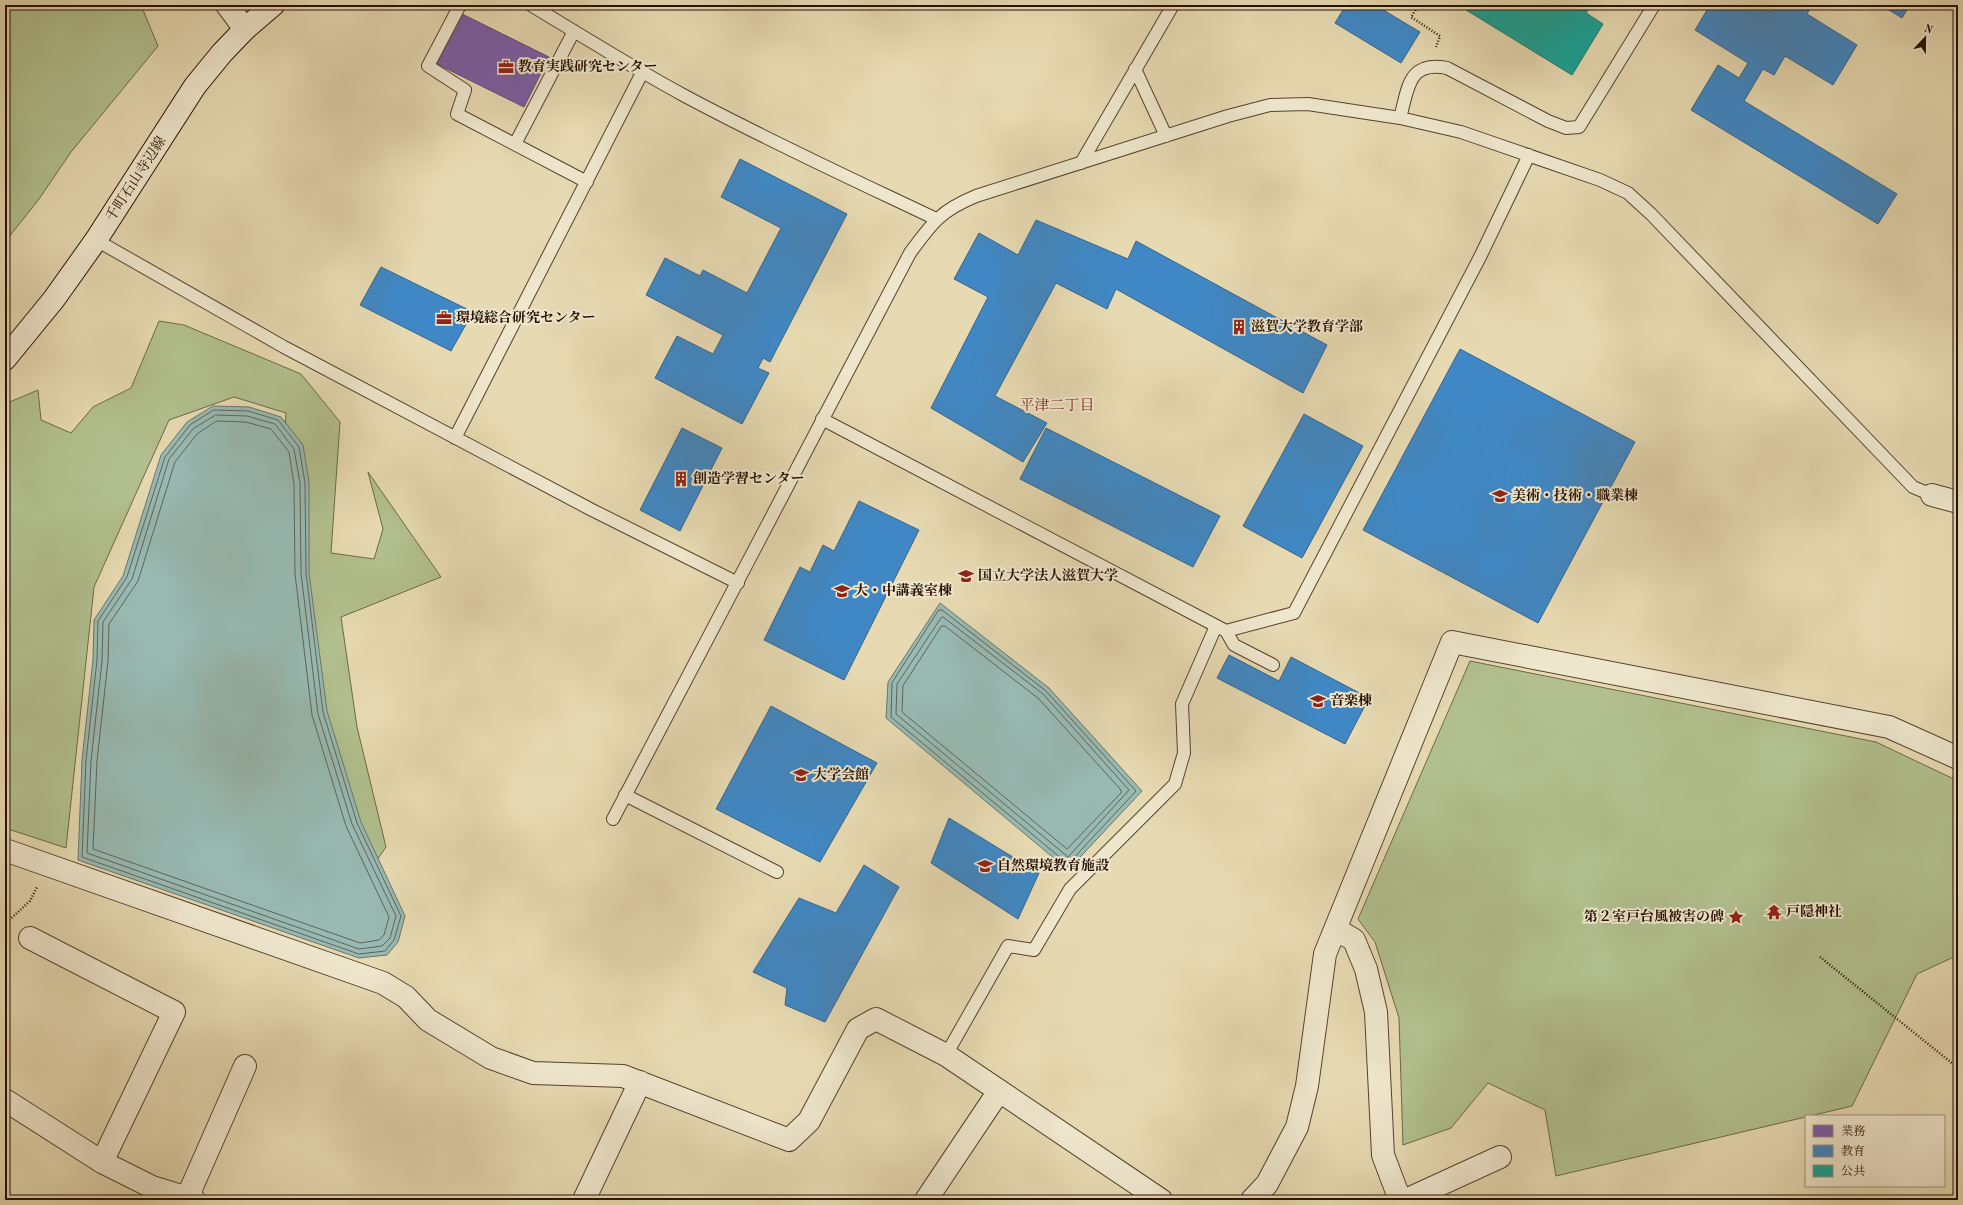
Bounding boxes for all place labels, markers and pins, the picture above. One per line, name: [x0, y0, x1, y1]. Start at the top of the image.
office icon: 教育実践研究センター: [497, 58, 515, 76]
place label: 教育実践研究センター: [518, 58, 657, 74]
office icon: 環境総合研究センター: [435, 309, 453, 327]
place label: 環境総合研究センター: [456, 310, 595, 325]
building icon: 滋賀大学教育学部: [1230, 318, 1248, 336]
place label: 滋賀大学教育学部: [1251, 319, 1363, 334]
building icon: 創造学習センター: [672, 470, 690, 488]
place label: 創造学習センター: [693, 471, 804, 486]
school or university icon: 美術・技術・職業棟: [1491, 487, 1509, 505]
place label: 美術・技術・職業棟: [1512, 488, 1638, 503]
school or university icon: 国立大学法人滋賀大学: [957, 567, 975, 585]
place label: 国立大学法人滋賀大学: [978, 567, 1118, 583]
school or university icon: 大・中講義室棟: [833, 582, 851, 600]
place label: 大・中講義室棟: [854, 582, 952, 598]
school or university icon: 音楽棟: [1309, 692, 1327, 710]
place label: 音楽棟: [1330, 693, 1372, 708]
school or university icon: 大学会館: [792, 766, 810, 784]
place label: 大学会館: [813, 766, 869, 782]
school or university icon: 自然環境教育施設: [976, 857, 994, 875]
place label: 自然環境教育施設: [997, 858, 1109, 873]
temple icon: 戸隠神社: [1765, 903, 1783, 921]
place label: 戸隠神社: [1786, 904, 1842, 919]
place label: 第２室戸台風被害の碑: [1584, 908, 1724, 924]
place icon: 第２室戸台風被害の碑: [1727, 908, 1745, 926]

